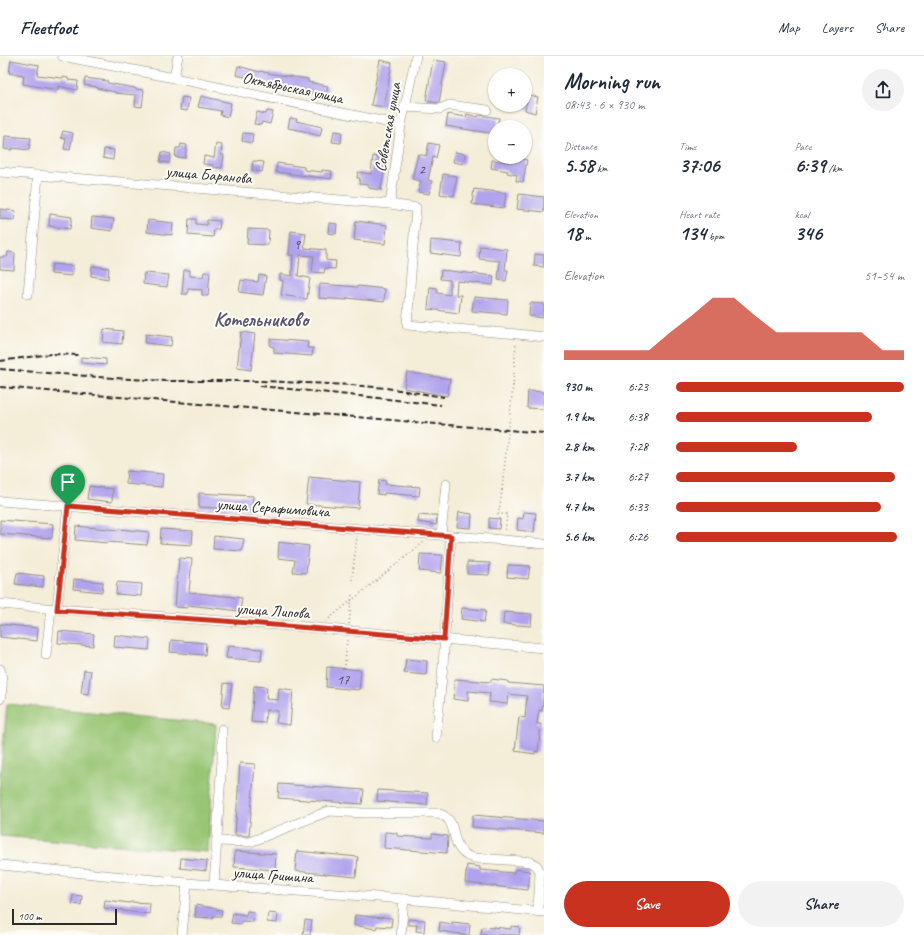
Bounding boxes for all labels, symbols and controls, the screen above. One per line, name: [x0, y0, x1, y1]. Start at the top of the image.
text: Fleetfoot: [20, 16, 77, 40]
text: Map: [778, 19, 800, 36]
text: Layers: [822, 19, 853, 36]
text: Share: [875, 19, 904, 36]
street label: Октябрьская улица: [241, 68, 346, 109]
map controls: [488, 68, 532, 164]
button: +: [488, 68, 532, 112]
text: Morning run: [564, 68, 660, 96]
button: share: [862, 69, 904, 111]
street label: Советская улица: [370, 80, 406, 173]
text: 08:43 · 6 × 930 m: [564, 97, 645, 113]
button: −: [488, 120, 532, 164]
text: Distance: [564, 139, 597, 153]
text: Time: [679, 139, 696, 153]
text: Pace: [795, 139, 812, 153]
text: 5.58: [564, 153, 594, 178]
text: 37:06: [679, 153, 720, 178]
text: 6:39: [795, 153, 826, 178]
street label: улица Баранова: [164, 161, 254, 189]
house number: 2: [419, 161, 427, 178]
text: km: [594, 161, 608, 175]
text: /km: [826, 161, 843, 175]
text: Elevation: [564, 207, 598, 221]
text: Heart rate: [679, 207, 719, 221]
text: kcal: [795, 207, 809, 221]
text: 18: [564, 221, 582, 246]
text: 134: [679, 221, 706, 246]
text: 346: [795, 221, 822, 246]
text: m: [582, 229, 591, 243]
text: bpm: [706, 229, 724, 243]
house number: 9: [294, 236, 302, 253]
text: Elevation: [564, 268, 604, 284]
text: 51–54 m: [864, 268, 904, 284]
district label: Котельниково: [214, 307, 310, 332]
text: 930 m: [564, 379, 592, 395]
text: 6:23: [628, 379, 648, 395]
text: 1.9 km: [564, 409, 594, 425]
text: 6:38: [628, 409, 648, 425]
text: 2.8 km: [564, 439, 594, 455]
text: 7:28: [628, 439, 648, 455]
pin: [51, 465, 85, 506]
text: 3.7 km: [564, 469, 594, 485]
text: 6:27: [628, 469, 648, 485]
icon: arrive: [57, 471, 79, 493]
street label: улица Серафимовича: [215, 494, 331, 522]
text: 4.7 km: [564, 499, 594, 515]
text: 6:33: [628, 499, 648, 515]
text: 5.6 km: [564, 529, 594, 545]
text: 6:26: [628, 529, 648, 545]
street label: улица Липова: [235, 598, 312, 624]
house number: 17: [337, 671, 350, 688]
street label: улица Гришина: [231, 862, 315, 888]
button: Save: [564, 881, 730, 927]
button: Share: [738, 881, 904, 927]
scale bar: [12, 907, 117, 926]
text: 100 m: [18, 909, 42, 923]

